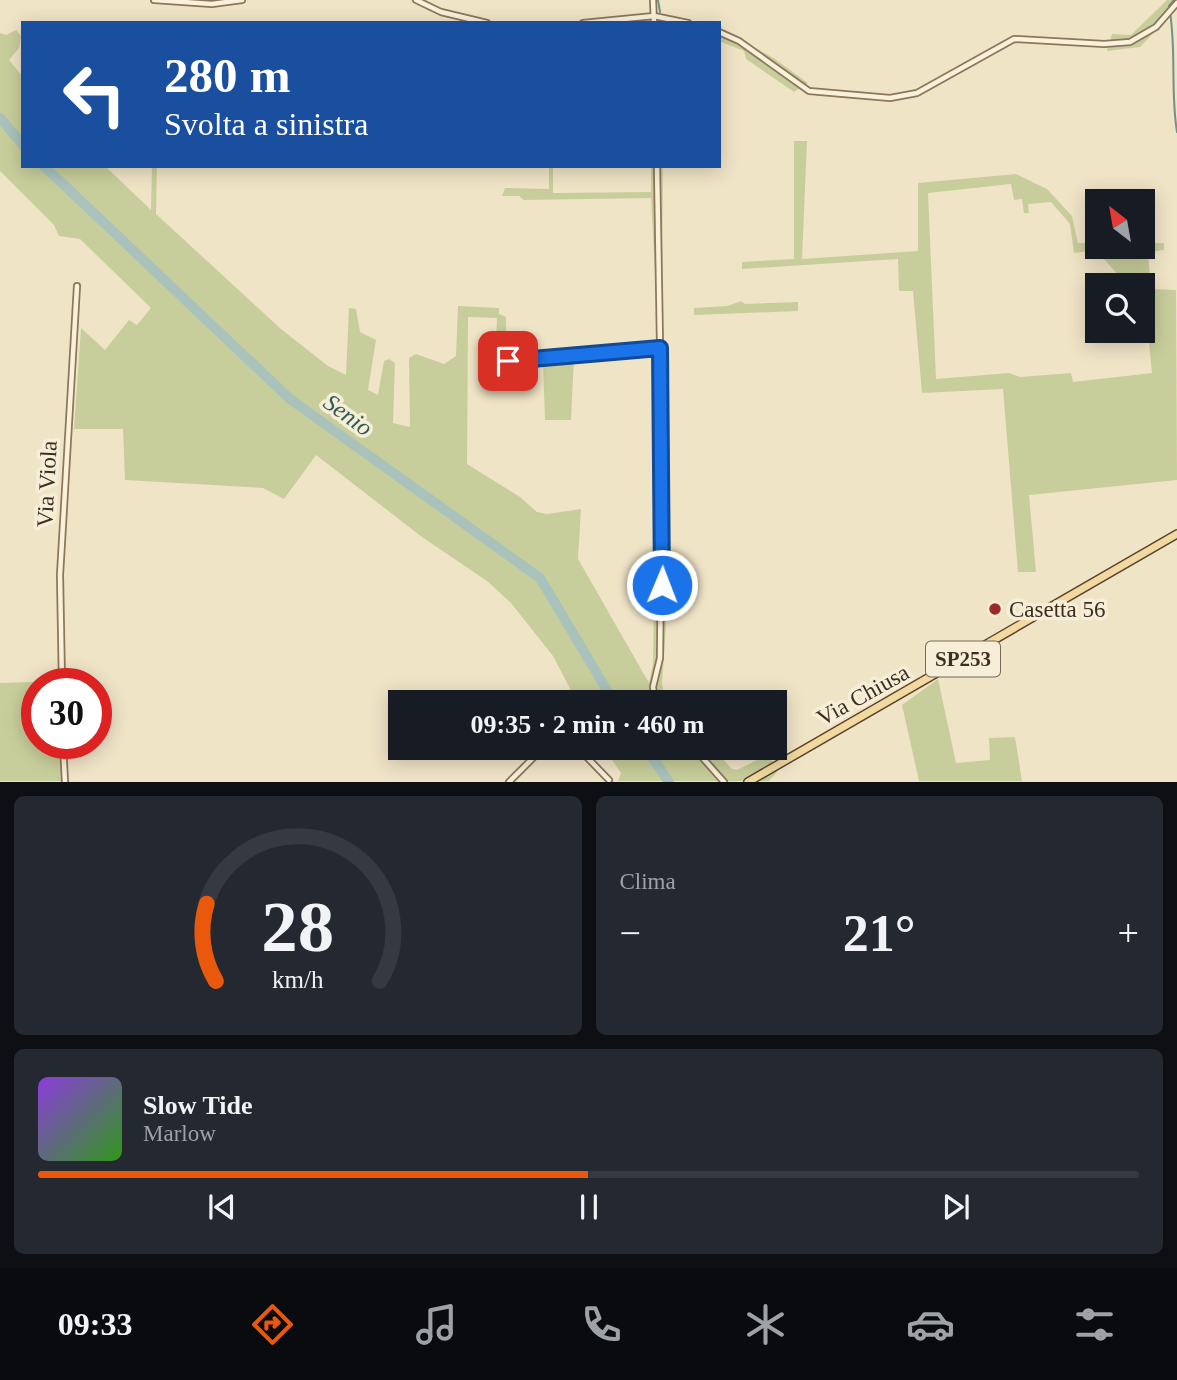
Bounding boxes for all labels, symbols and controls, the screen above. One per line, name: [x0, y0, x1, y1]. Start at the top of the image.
text: 280 m: [164, 48, 291, 103]
icon: left: [49, 49, 140, 140]
text: Svolta a sinistra: [164, 106, 368, 142]
north arrow: [1085, 189, 1155, 259]
map controls: [1085, 189, 1155, 343]
button: search: [1085, 273, 1155, 343]
pin: [478, 331, 538, 391]
icon: arrive: [489, 342, 527, 380]
water label: Senio: [319, 389, 377, 441]
street label: Via Viola: [32, 440, 62, 528]
position arrow: [625, 548, 699, 622]
place label: Casetta 56: [1009, 597, 1105, 622]
marker: Casetta 56: [987, 601, 1003, 617]
road number: SP253: [926, 642, 1000, 676]
street label: Via Chiusa: [813, 659, 913, 731]
speed limit sign: 30: [21, 668, 112, 759]
text: 09:35 · 2 min · 460 m: [471, 710, 705, 739]
text: Clima: [620, 869, 676, 894]
text: 28: [261, 887, 334, 968]
text: 21°: [843, 905, 916, 962]
text: −: [620, 912, 641, 954]
text: +: [1118, 912, 1139, 954]
text: km/h: [272, 966, 324, 993]
text: Slow Tide: [143, 1091, 253, 1120]
text: Marlow: [143, 1121, 216, 1146]
icon: previous: [203, 1188, 241, 1226]
icon: pause: [570, 1188, 608, 1226]
icon: next: [937, 1188, 975, 1226]
icon: directions: [248, 1300, 297, 1349]
icon: music: [412, 1300, 461, 1349]
icon: phone: [577, 1300, 626, 1349]
icon: climate: [741, 1300, 790, 1349]
icon: car: [906, 1300, 955, 1349]
icon: filters: [1070, 1300, 1119, 1349]
text: 09:33: [58, 1306, 132, 1342]

